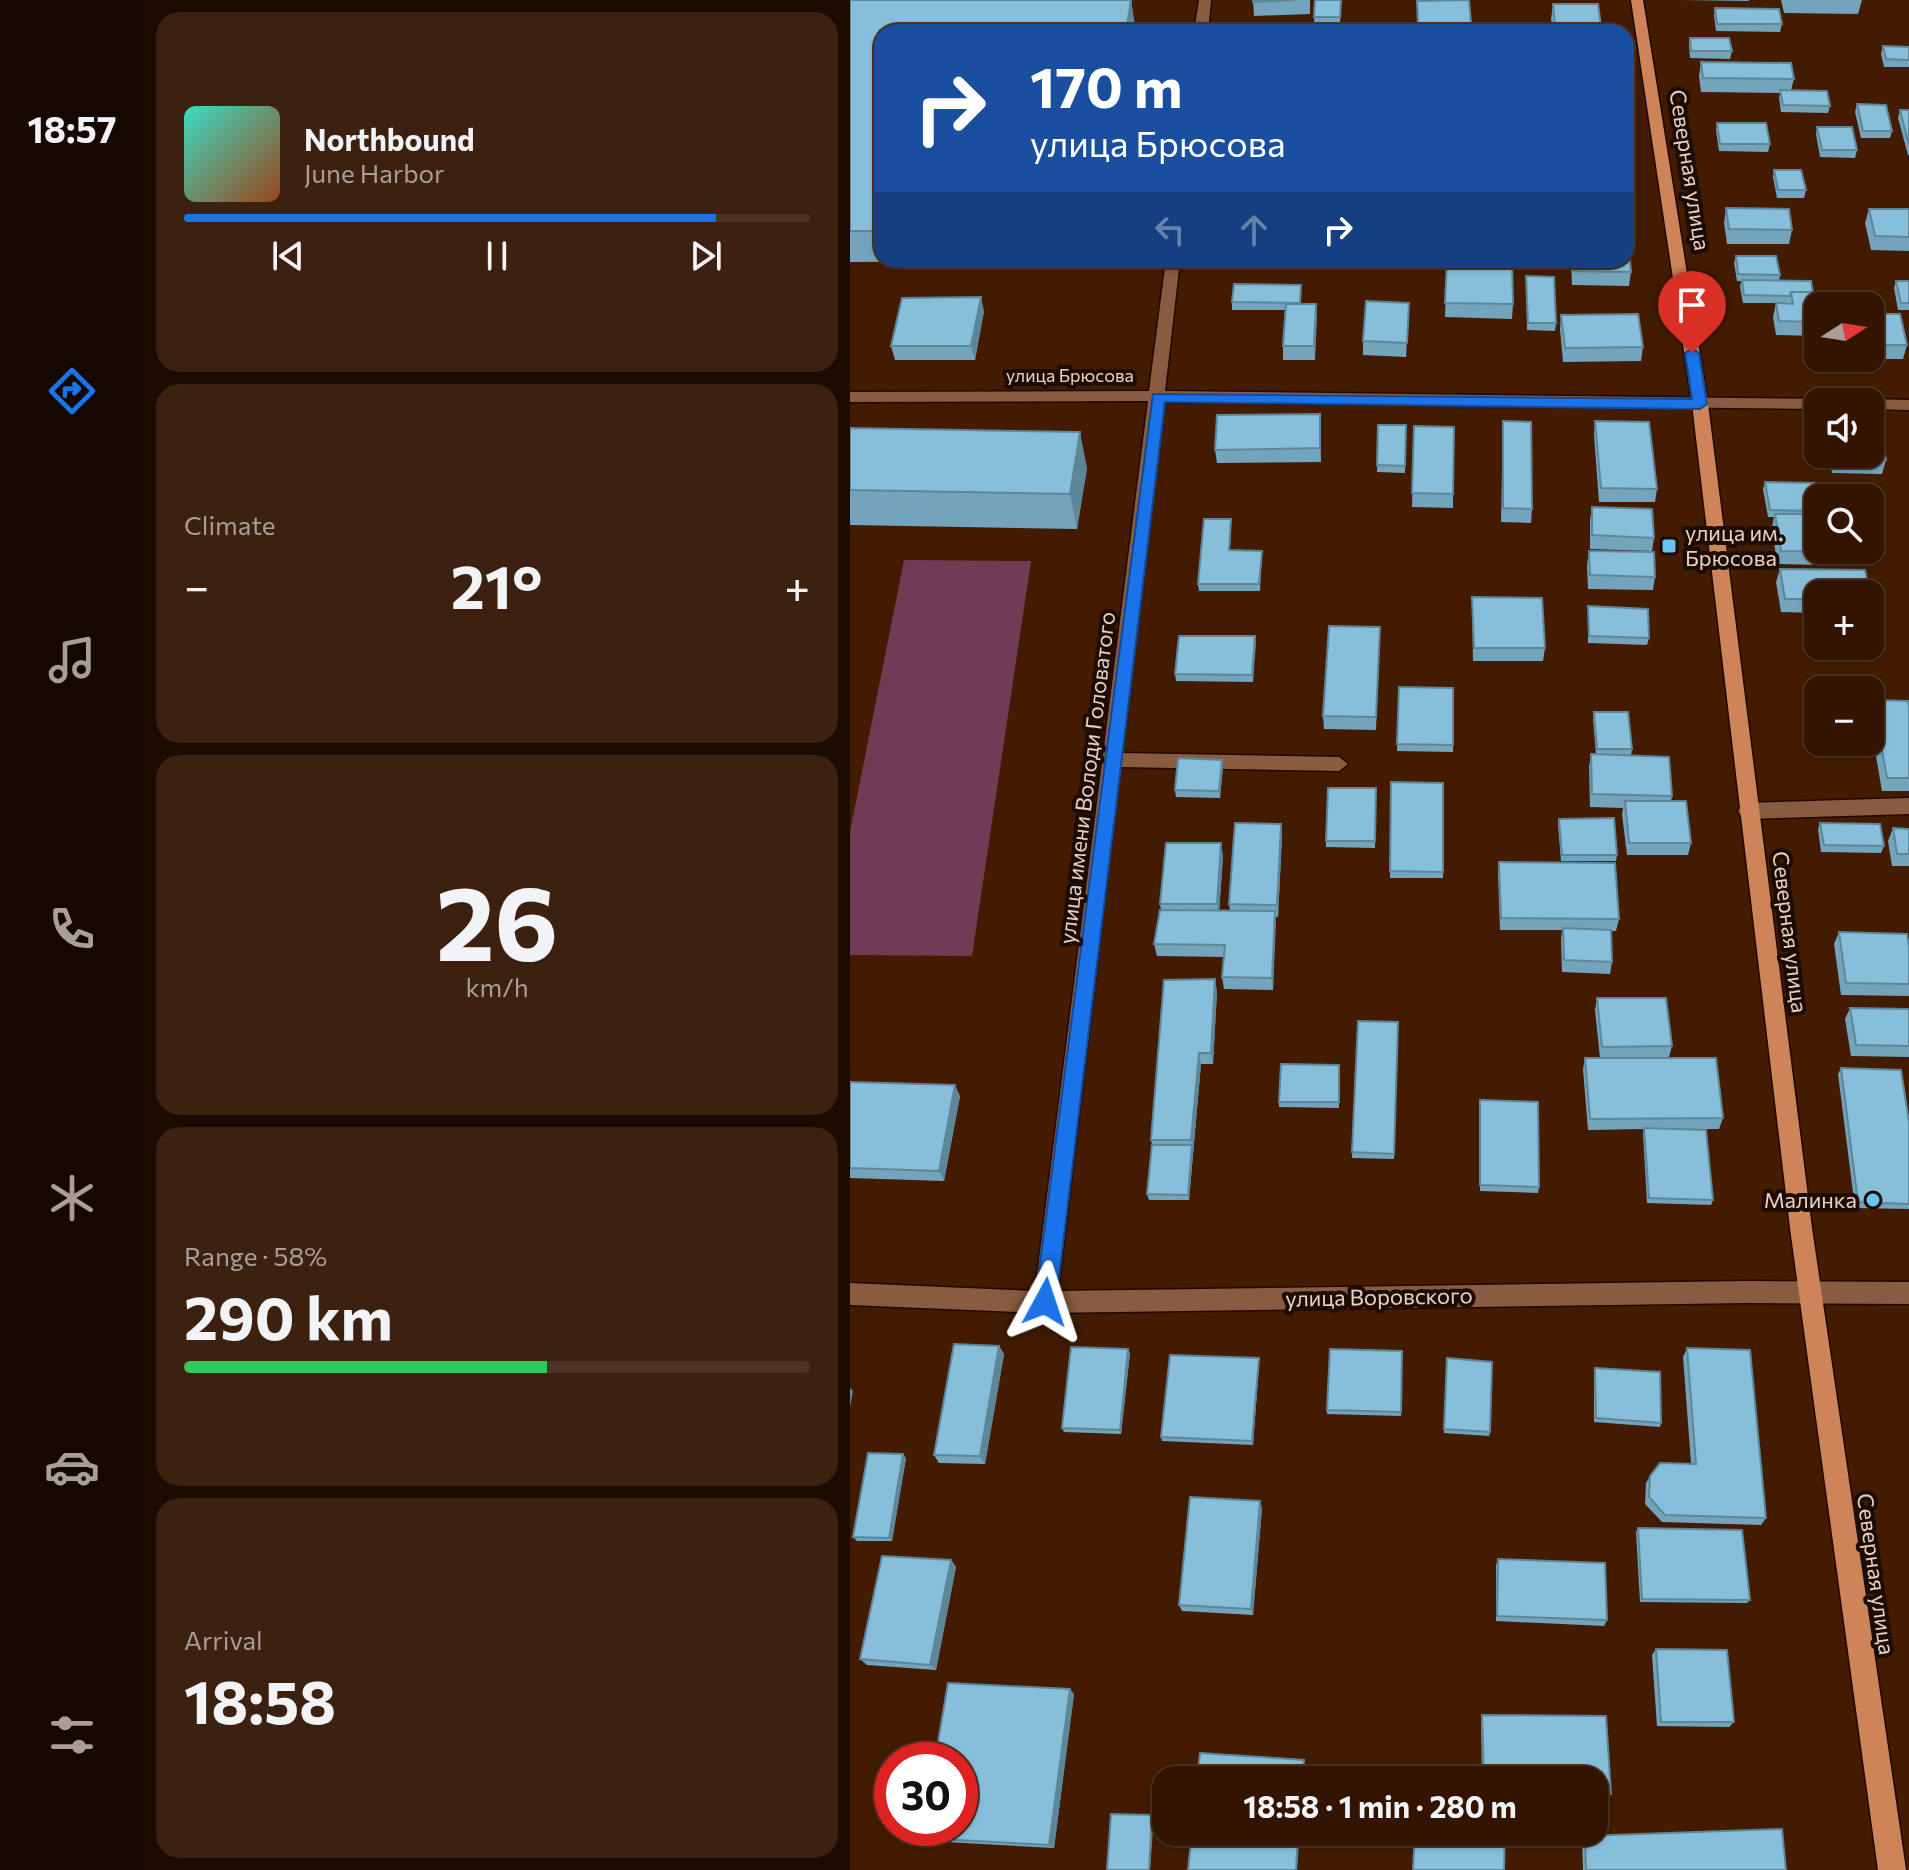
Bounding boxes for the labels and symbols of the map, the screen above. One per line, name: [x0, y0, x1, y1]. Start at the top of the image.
street label: Северная улица: [1664, 87, 1717, 252]
pin: [1658, 271, 1726, 353]
north arrow: [1804, 292, 1884, 372]
street label: улица Брюсова: [1006, 364, 1134, 386]
place label: улица им. Брюсова: [1685, 519, 1783, 571]
marker: улица им. Брюсова: [1660, 537, 1678, 555]
street label: улица имени Володи Головатого: [1053, 610, 1120, 946]
street label: Северная улица: [1767, 850, 1814, 1014]
place label: Малинка: [1764, 1186, 1857, 1213]
marker: Малинка: [1864, 1191, 1882, 1209]
position arrow: [1003, 1260, 1087, 1344]
street label: улица Воровского: [1285, 1281, 1473, 1312]
street label: Северная улица: [1852, 1491, 1901, 1656]
speed limit sign: 30: [874, 1742, 978, 1846]

